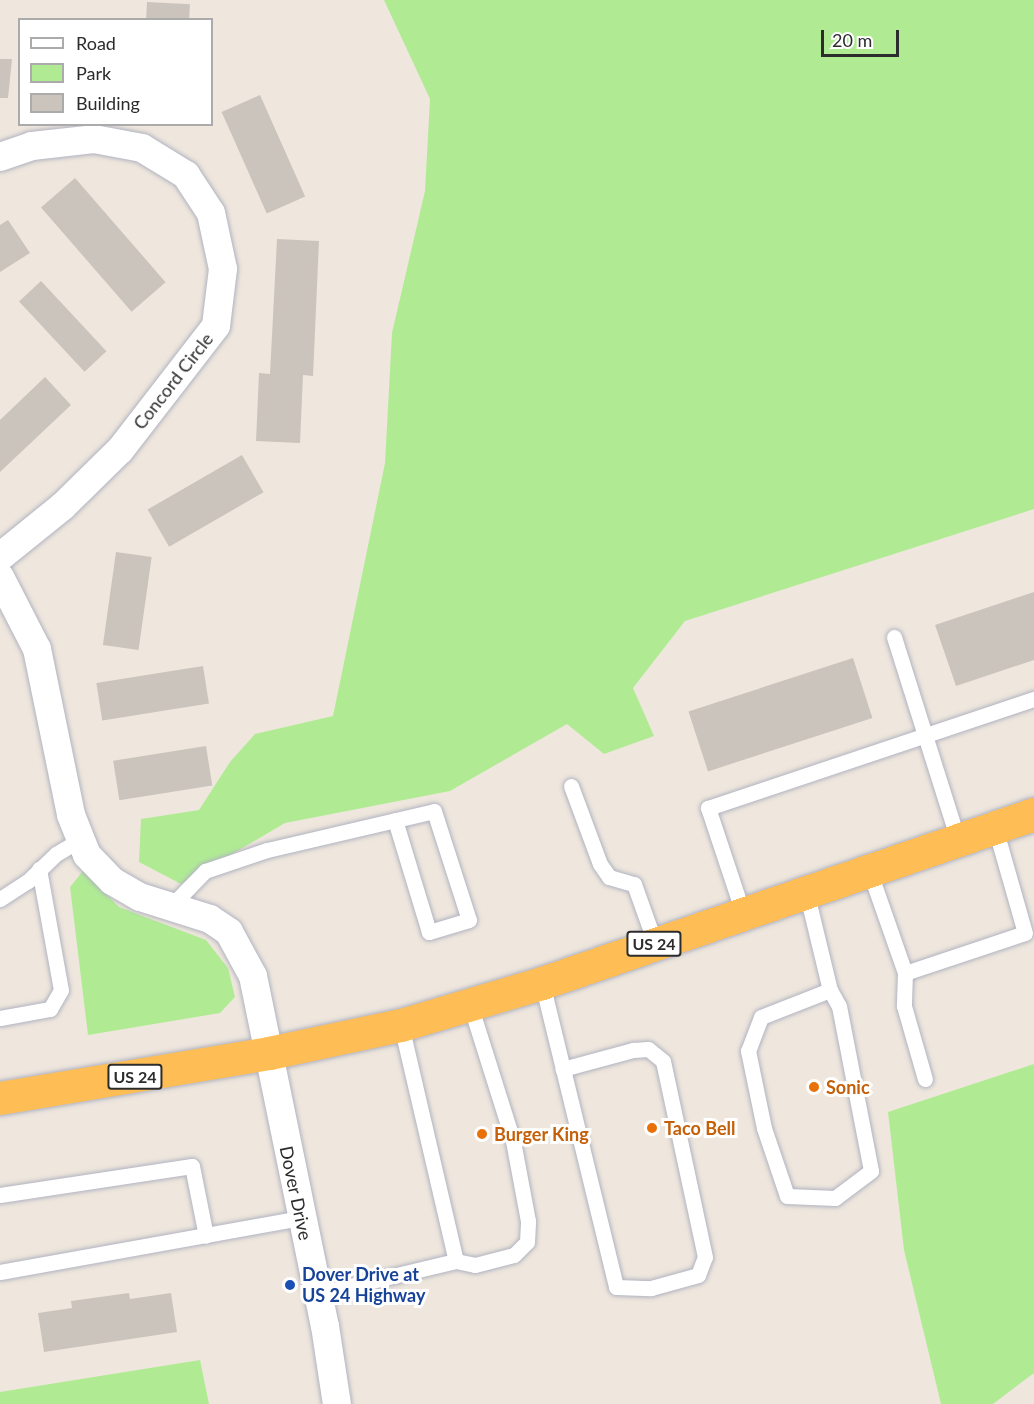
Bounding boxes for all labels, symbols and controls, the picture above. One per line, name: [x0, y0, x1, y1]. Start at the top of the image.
legend: [18, 18, 213, 126]
scale bar: [824, 18, 902, 56]
text: 20 m: [832, 29, 872, 51]
text: Road: [76, 32, 116, 54]
text: Park: [76, 62, 111, 84]
text: Building: [76, 92, 140, 114]
street label: Concord Circle: [129, 328, 217, 434]
road number: US 24: [626, 931, 682, 957]
road number: US 24: [106, 1064, 164, 1090]
place label: Sonic: [826, 1076, 870, 1098]
marker: Sonic: [807, 1080, 821, 1094]
place label: Taco Bell: [664, 1117, 735, 1139]
marker: Taco Bell: [645, 1121, 659, 1135]
place label: Burger King: [494, 1123, 589, 1145]
marker: Burger King: [475, 1127, 489, 1141]
street label: Dover Drive: [275, 1144, 317, 1242]
place label: Dover Drive at US 24 Highway: [302, 1264, 425, 1306]
marker: Dover Drive at US 24 Highway: [283, 1278, 297, 1292]

